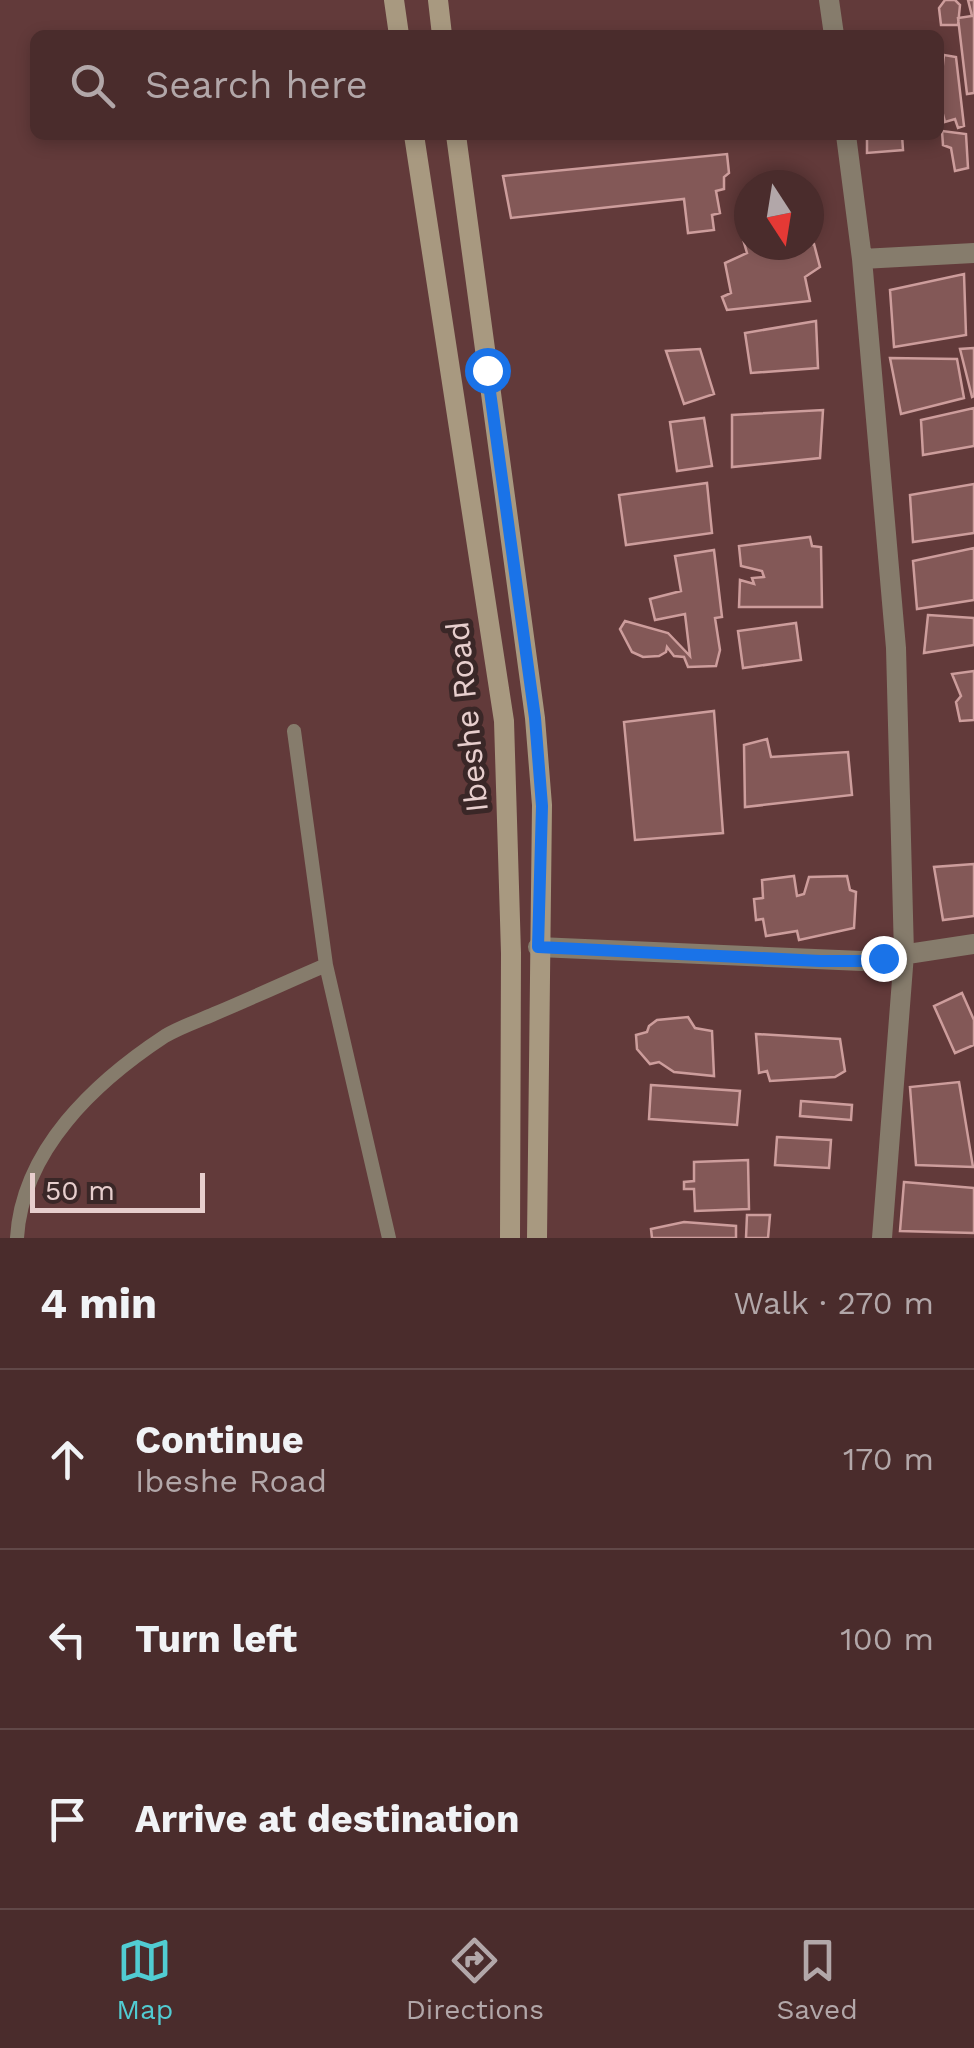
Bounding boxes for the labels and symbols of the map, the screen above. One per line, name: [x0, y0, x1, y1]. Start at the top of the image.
north arrow: [734, 170, 824, 260]
route start: [465, 348, 511, 394]
street label: Ibeshe Road: [438, 620, 496, 814]
route end: [861, 936, 907, 982]
scale bar: [30, 1168, 205, 1212]

